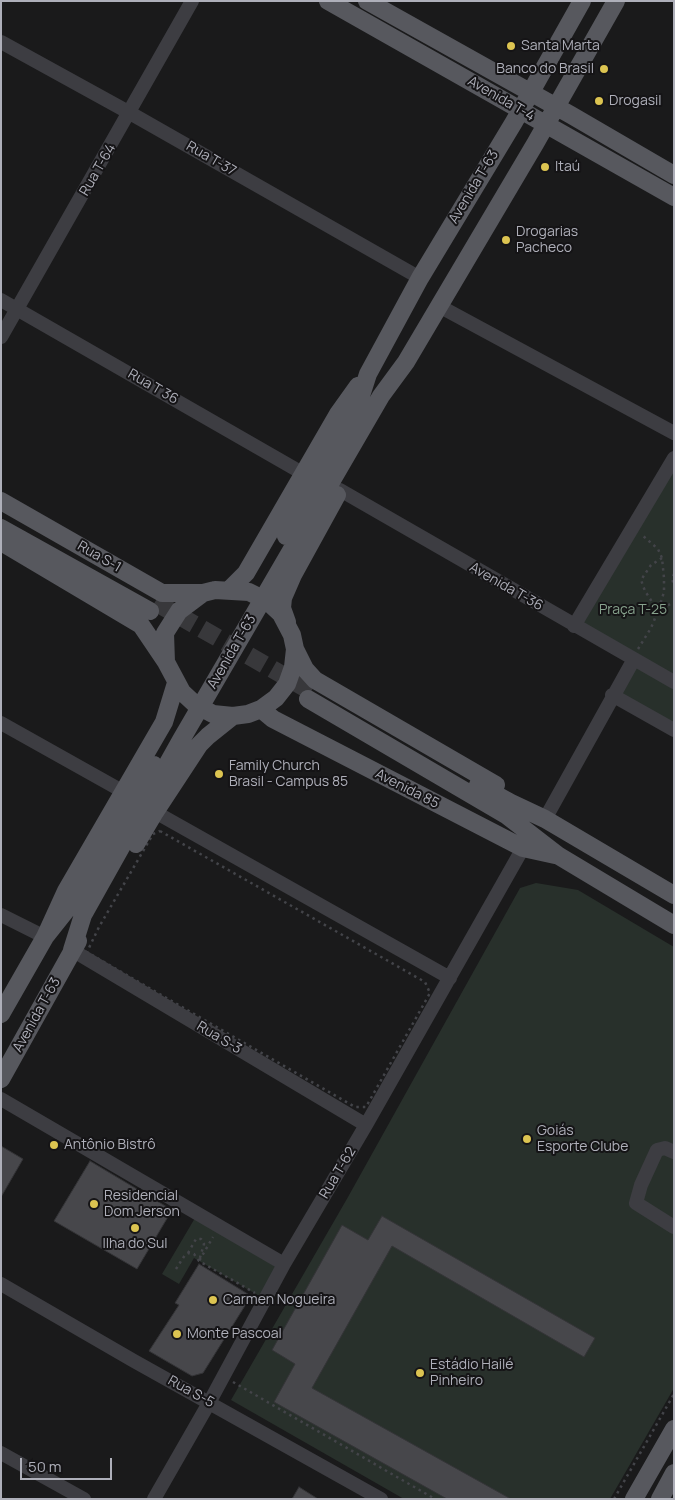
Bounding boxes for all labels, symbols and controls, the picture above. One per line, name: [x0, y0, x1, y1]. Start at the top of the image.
place label: Santa Marta: [521, 38, 600, 54]
marker: Santa Marta: [505, 40, 517, 52]
place label: Banco do Brasil: [496, 61, 594, 77]
marker: Banco do Brasil: [598, 63, 610, 75]
street label: Avenida T-4: [464, 73, 538, 125]
place label: Drogasil: [609, 93, 662, 109]
marker: Drogasil: [593, 95, 605, 107]
street label: Rua T-37: [183, 138, 239, 180]
street label: Rua T-64: [76, 141, 120, 199]
street label: Avenida T-63: [445, 147, 503, 227]
place label: Itaú: [555, 159, 580, 175]
marker: Itaú: [539, 161, 551, 173]
place label: Drogarias Pacheco: [516, 224, 578, 256]
marker: Drogarias Pacheco: [500, 234, 512, 246]
street label: Rua T 36: [125, 366, 181, 408]
street label: Rua S-1: [74, 538, 124, 576]
street label: Avenida T-36: [466, 559, 546, 615]
park label: Praça T-25: [599, 602, 667, 618]
street label: Avenida T-63: [204, 612, 260, 692]
place label: Family Church Brasil - Campus 85: [229, 758, 348, 790]
street label: Avenida 85: [372, 766, 442, 812]
marker: Family Church Brasil - Campus 85: [213, 768, 225, 780]
street label: Avenida T-63: [10, 975, 64, 1055]
street label: Rua S-3: [193, 1018, 245, 1058]
place label: Goiás Esporte Clube: [537, 1123, 628, 1156]
marker: Goiás Esporte Clube: [521, 1133, 533, 1145]
place label: Antônio Bistrô: [64, 1137, 155, 1153]
marker: Antônio Bistrô: [48, 1139, 60, 1151]
street label: Rua T-62: [316, 1144, 360, 1202]
place label: Residencial Dom Jerson: [104, 1188, 180, 1220]
marker: Residencial Dom Jerson: [88, 1198, 100, 1210]
marker: Ilha do Sul: [129, 1222, 141, 1234]
place label: Ilha do Sul: [102, 1236, 168, 1252]
place label: Carmen Nogueira: [223, 1292, 335, 1308]
marker: Carmen Nogueira: [207, 1294, 219, 1306]
place label: Monte Pascoal: [187, 1326, 282, 1342]
marker: Monte Pascoal: [171, 1328, 183, 1340]
place label: Estádio Hailé Pinheiro: [430, 1357, 513, 1390]
marker: Estádio Hailé Pinheiro: [414, 1367, 426, 1379]
street label: Rua S-5: [165, 1372, 217, 1412]
scale bar: [22, 1448, 115, 1480]
text: 50 m: [28, 1456, 62, 1477]

